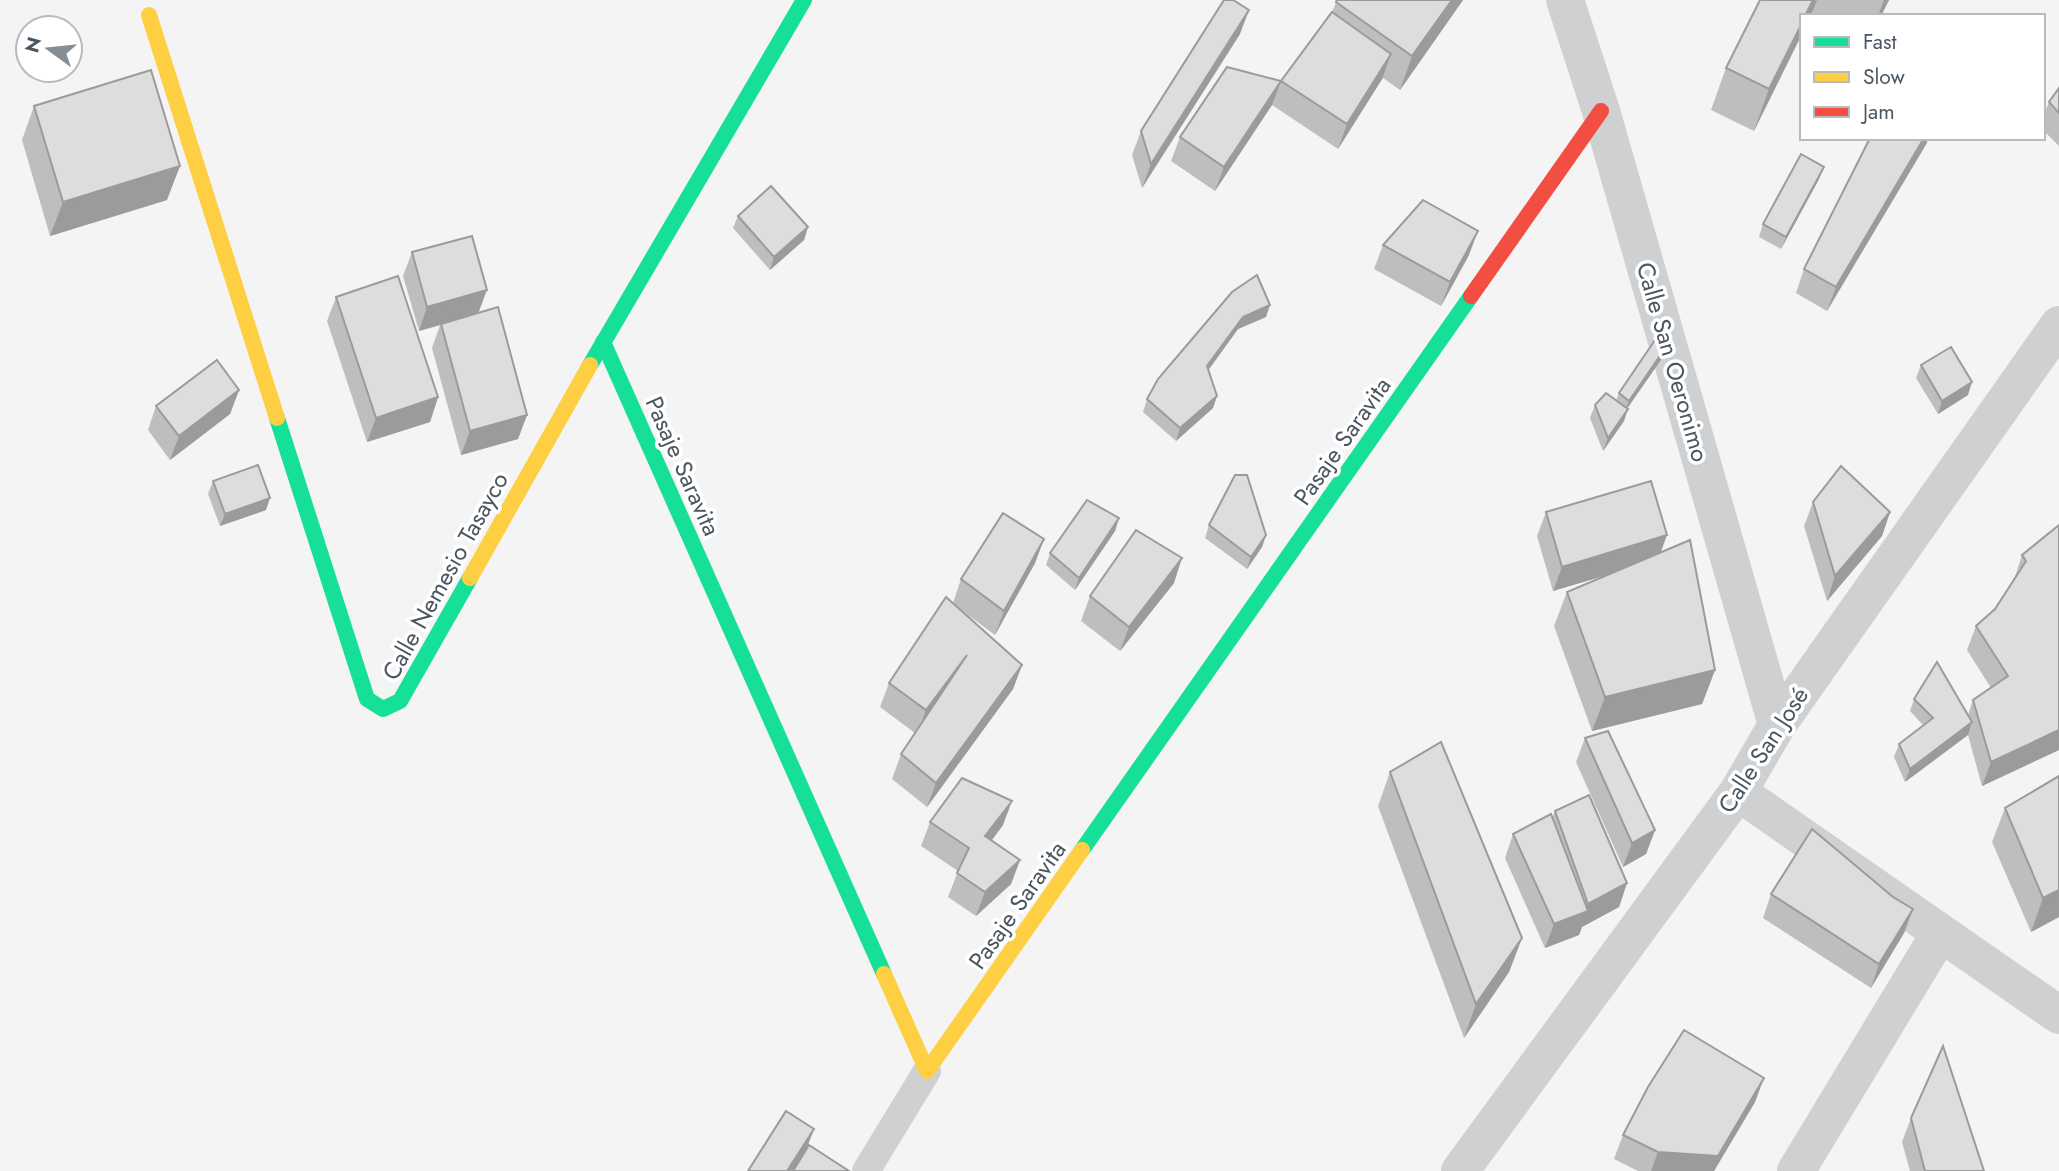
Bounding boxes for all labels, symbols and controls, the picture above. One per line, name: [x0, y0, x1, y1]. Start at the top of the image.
north arrow: [14, 14, 84, 84]
legend: [1800, 14, 2045, 140]
text: Fast: [1863, 27, 1896, 57]
text: N: [18, 34, 48, 56]
text: Slow: [1863, 62, 1905, 92]
text: Jam: [1860, 97, 1895, 127]
street label: Calle San Oeronimo: [1628, 258, 1718, 466]
street label: Pasaje Saravita: [1285, 370, 1399, 512]
street label: Pasaje Saravita: [637, 391, 729, 541]
street label: Calle Nemesio Tasayco: [373, 466, 517, 686]
street label: Calle San José: [1709, 680, 1817, 820]
street label: Pasaje Saravita: [960, 834, 1074, 976]

